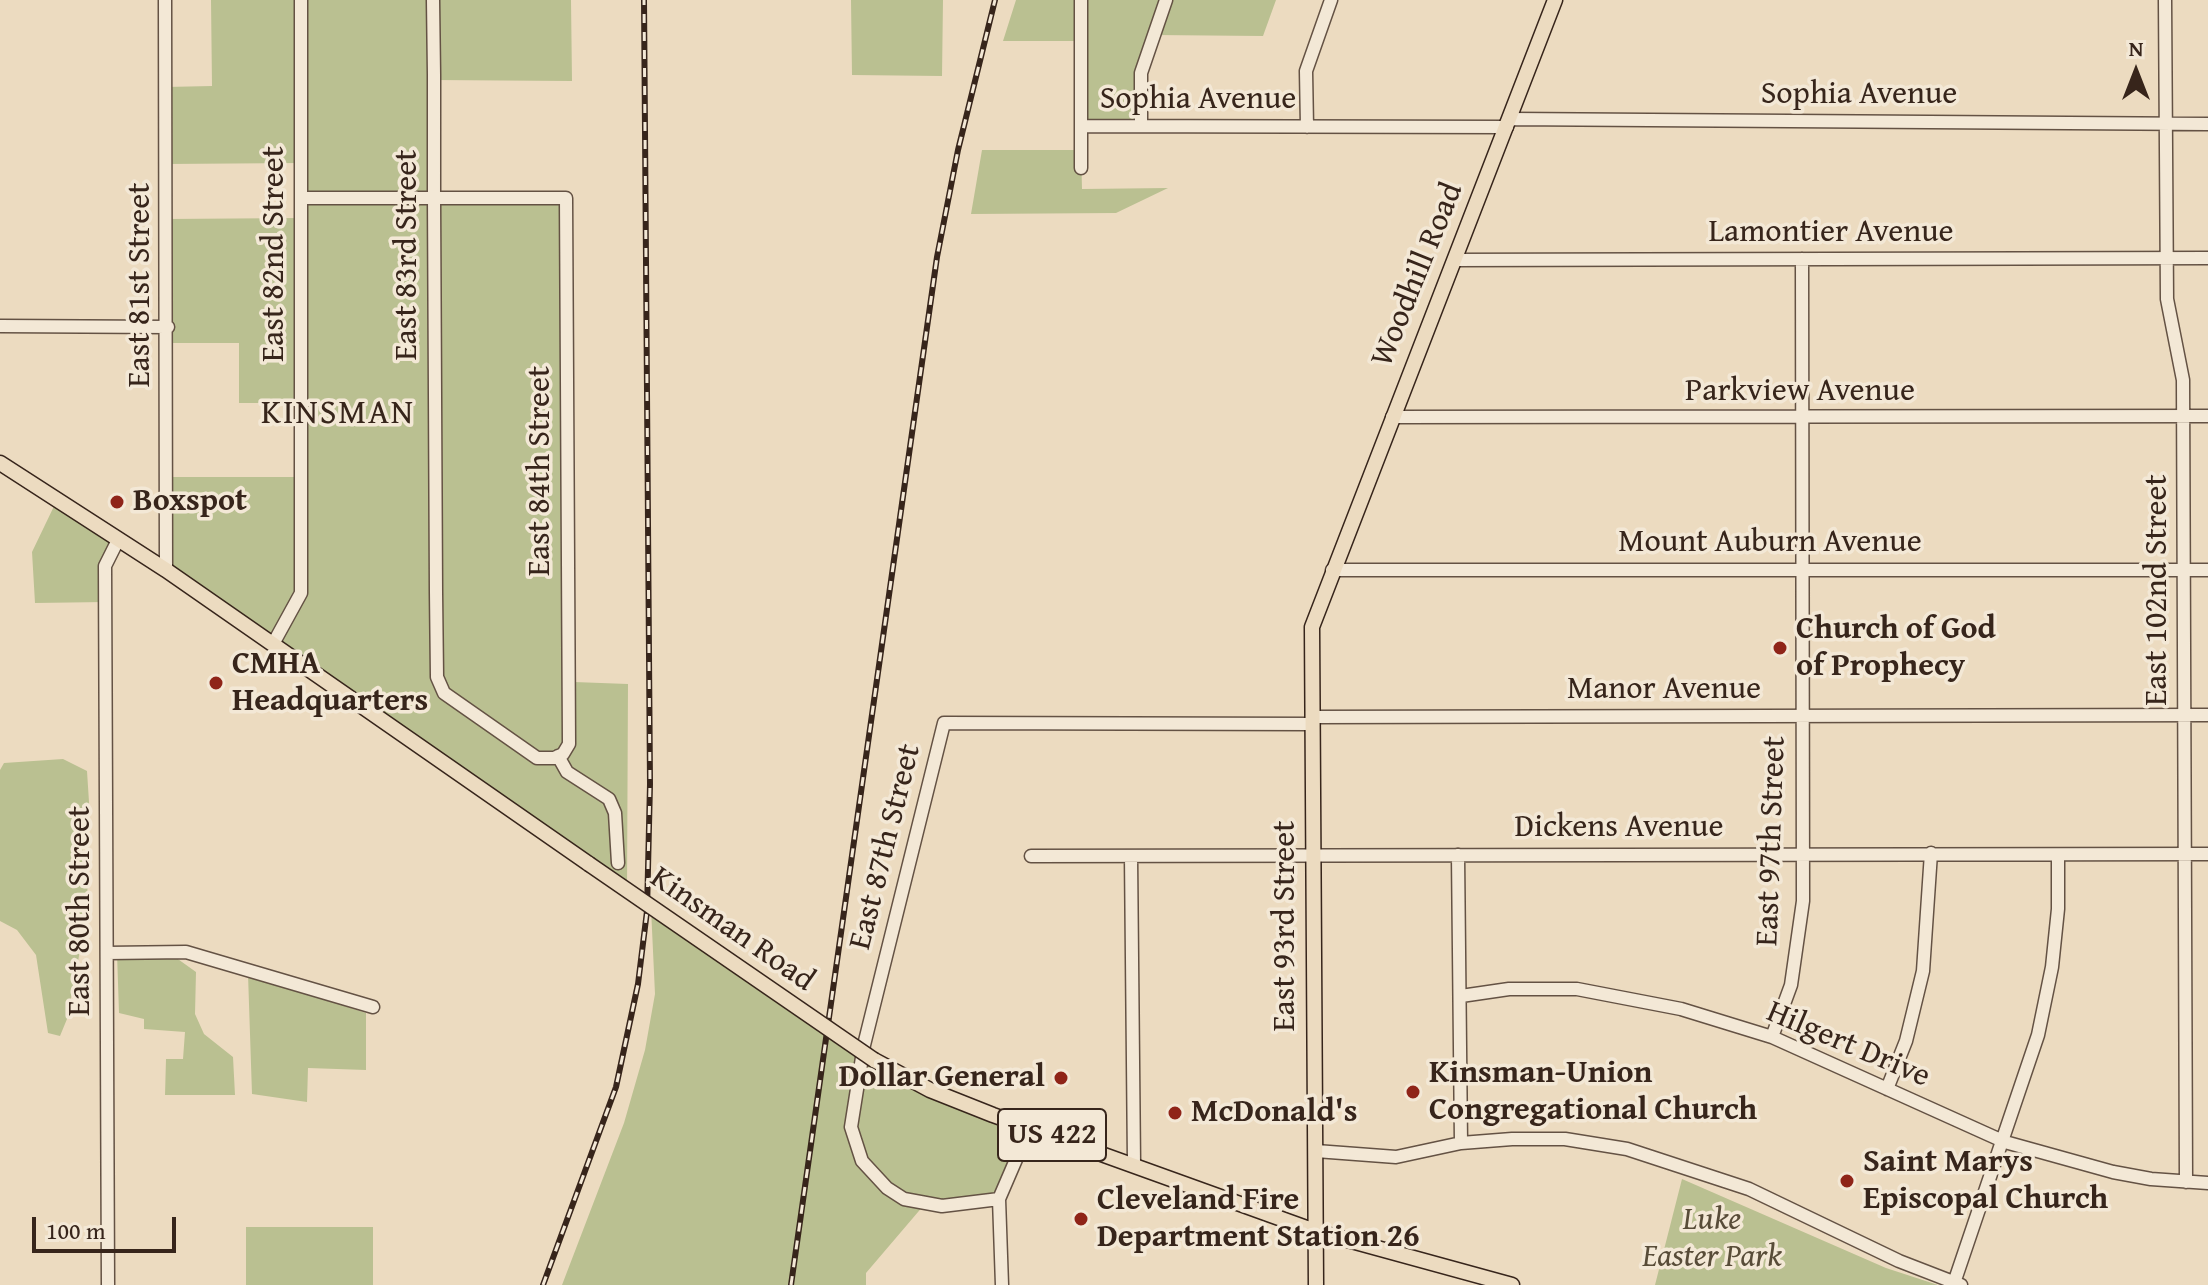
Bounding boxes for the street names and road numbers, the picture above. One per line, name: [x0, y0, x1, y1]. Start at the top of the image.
street label: Sophia Avenue: [1761, 76, 1957, 114]
street label: Sophia Avenue: [1100, 81, 1296, 119]
street label: East 82nd Street: [256, 146, 294, 362]
street label: East 83rd Street: [389, 149, 427, 361]
street label: Woodhill Road: [1364, 178, 1472, 372]
street label: East 81st Street: [122, 182, 160, 388]
street label: Lamontier Avenue: [1708, 214, 1954, 252]
street label: East 84th Street: [522, 366, 560, 576]
street label: Parkview Avenue: [1685, 373, 1915, 411]
street label: East 102nd Street: [2139, 474, 2177, 706]
street label: Mount Auburn Avenue: [1618, 524, 1922, 562]
street label: Manor Avenue: [1567, 671, 1761, 709]
street label: East 97th Street: [1749, 735, 1795, 947]
street label: East 87th Street: [842, 740, 930, 954]
street label: East 80th Street: [62, 806, 100, 1016]
street label: Dickens Avenue: [1515, 809, 1723, 847]
street label: East 93rd Street: [1267, 820, 1305, 1032]
street label: Kinsman Road: [642, 859, 822, 1001]
street label: Hilgert Drive: [1761, 993, 1935, 1097]
road number: US 422: [998, 1109, 1106, 1161]

